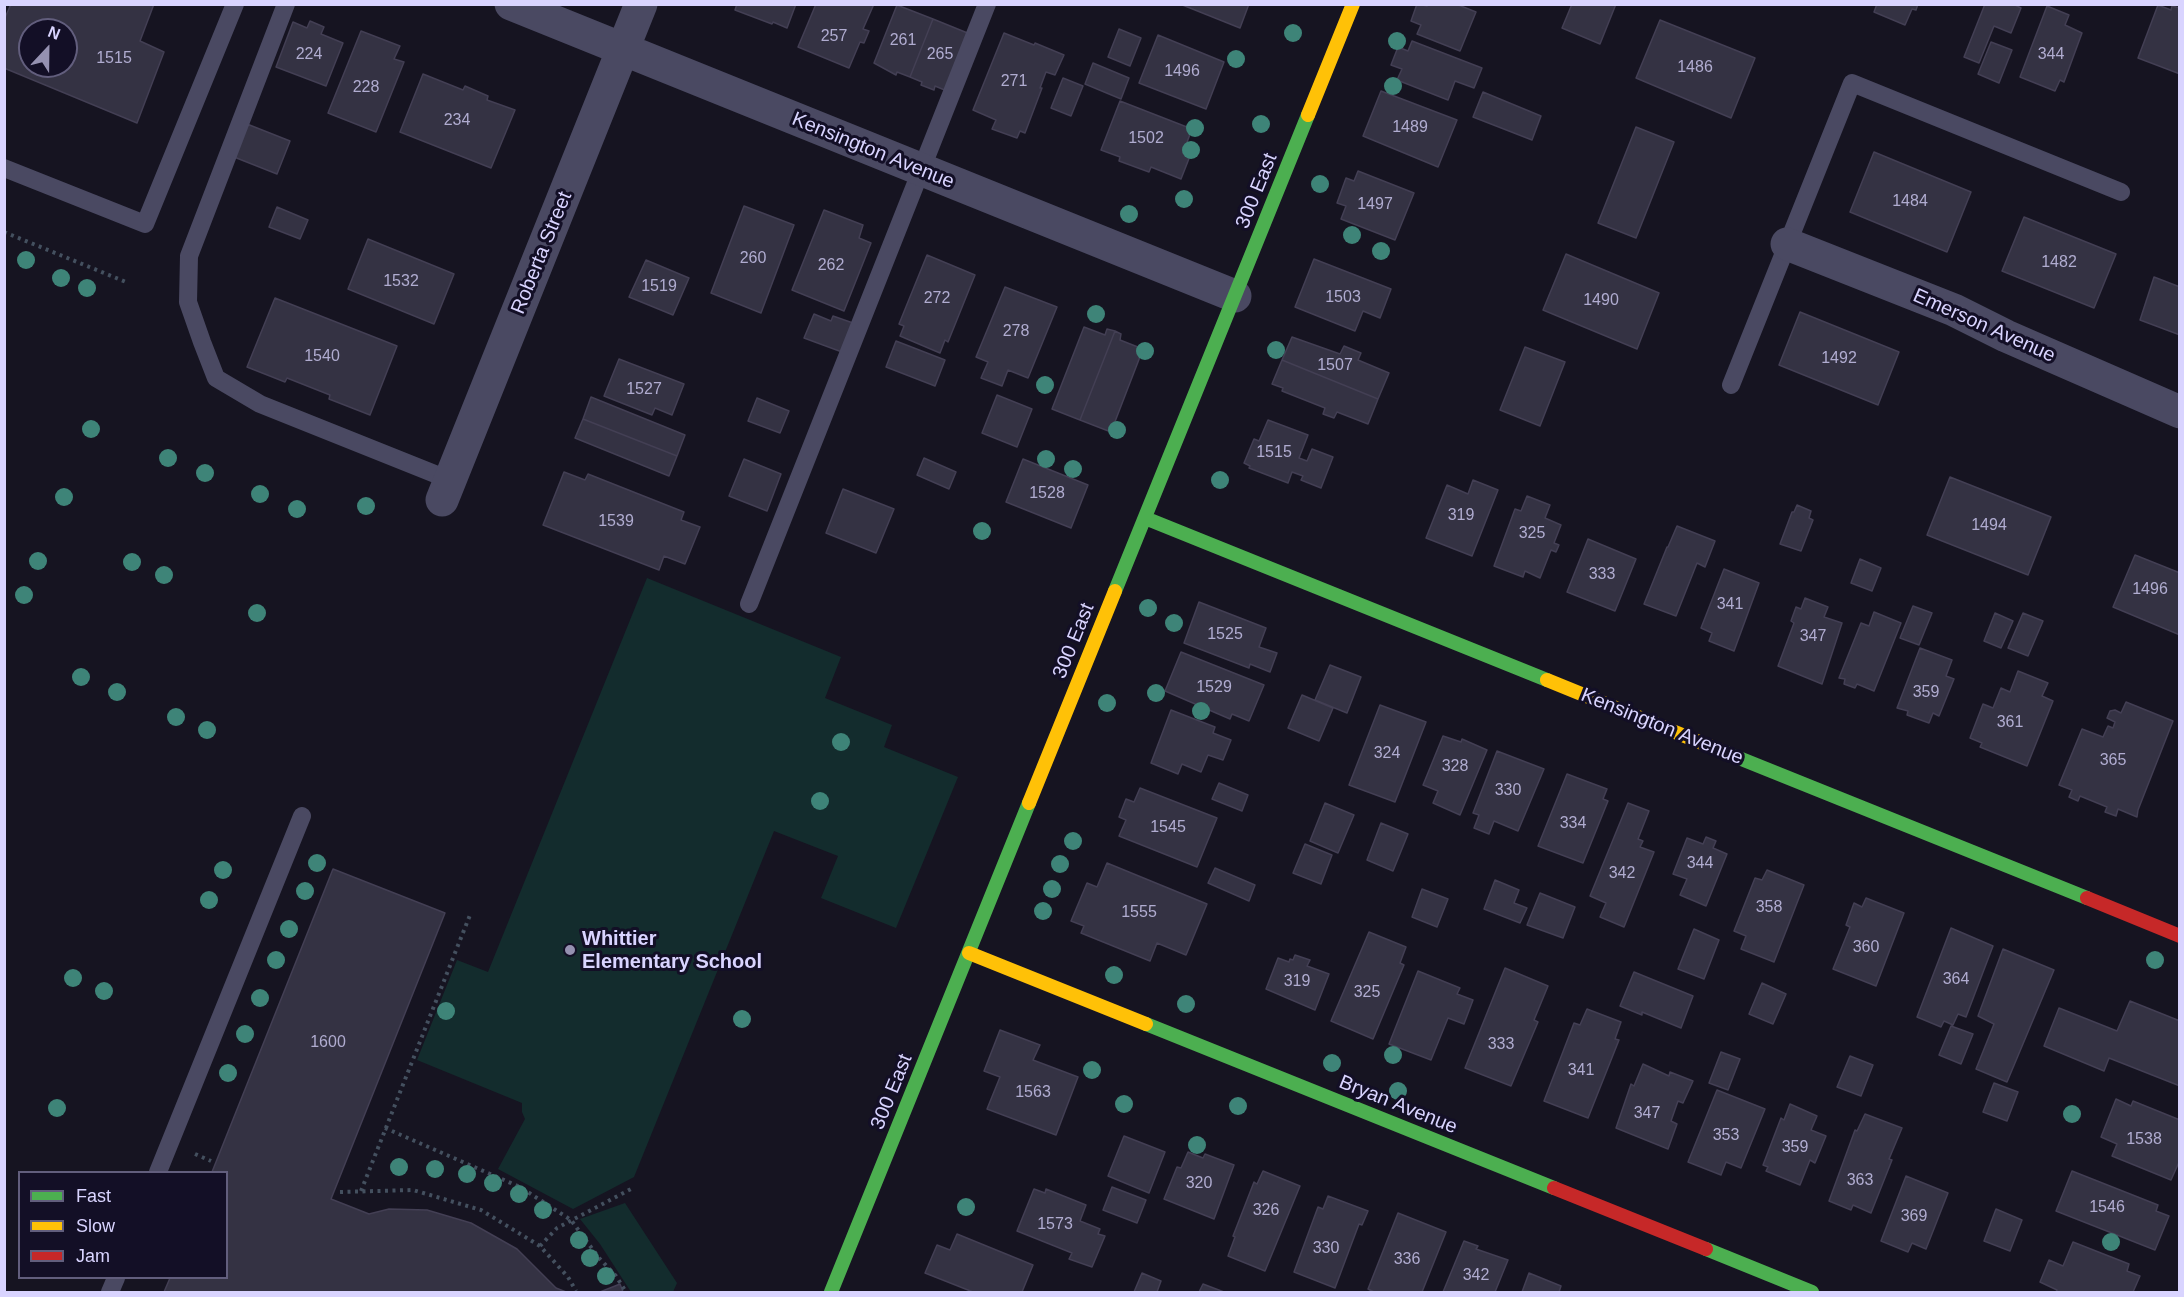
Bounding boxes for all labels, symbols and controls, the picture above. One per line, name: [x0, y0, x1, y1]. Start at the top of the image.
north arrow: [18, 18, 78, 78]
text: N: [46, 23, 63, 43]
house number: 257: [821, 27, 847, 47]
house number: 261: [890, 31, 916, 51]
house number: 224: [296, 45, 322, 65]
house number: 265: [927, 45, 953, 65]
house number: 344: [2038, 45, 2064, 65]
house number: 1515: [96, 49, 132, 69]
house number: 1486: [1677, 58, 1713, 78]
house number: 1496: [1164, 62, 1200, 82]
house number: 271: [1001, 72, 1027, 92]
house number: 228: [353, 78, 379, 98]
street label: Kensington Avenue: [788, 107, 958, 195]
house number: 234: [444, 111, 470, 131]
house number: 1489: [1392, 118, 1428, 138]
house number: 1502: [1128, 129, 1164, 149]
street label: 300 East: [1231, 150, 1283, 232]
street label: Roberta Street: [507, 188, 577, 318]
house number: 1484: [1892, 192, 1928, 212]
house number: 1497: [1357, 195, 1393, 215]
house number: 260: [740, 249, 766, 269]
house number: 1482: [2041, 253, 2077, 273]
house number: 262: [818, 256, 844, 276]
house number: 1532: [383, 272, 419, 292]
house number: 1519: [641, 277, 677, 297]
street label: Emerson Avenue: [1909, 284, 2059, 368]
house number: 1503: [1325, 288, 1361, 308]
house number: 272: [924, 289, 950, 309]
house number: 1490: [1583, 291, 1619, 311]
house number: 278: [1003, 322, 1029, 342]
house number: 1540: [304, 347, 340, 367]
house number: 1492: [1821, 349, 1857, 369]
house number: 1507: [1317, 356, 1353, 376]
house number: 1527: [626, 380, 662, 400]
house number: 1515: [1256, 443, 1292, 463]
house number: 1528: [1029, 484, 1065, 504]
house number: 319: [1448, 506, 1474, 526]
house number: 1539: [598, 512, 634, 532]
house number: 1494: [1971, 516, 2007, 536]
house number: 325: [1519, 524, 1545, 544]
house number: 333: [1589, 565, 1615, 585]
house number: 1496: [2132, 580, 2168, 600]
house number: 341: [1717, 595, 1743, 615]
street label: 300 East: [1048, 600, 1100, 682]
house number: 1525: [1207, 625, 1243, 645]
house number: 347: [1800, 627, 1826, 647]
house number: 1529: [1196, 678, 1232, 698]
street label: Kensington Avenue: [1577, 683, 1747, 771]
house number: 359: [1913, 683, 1939, 703]
house number: 361: [1997, 713, 2023, 733]
house number: 324: [1374, 744, 1400, 764]
house number: 365: [2100, 751, 2126, 771]
house number: 328: [1442, 757, 1468, 777]
house number: 330: [1495, 781, 1521, 801]
house number: 334: [1560, 814, 1586, 834]
house number: 1545: [1150, 818, 1186, 838]
house number: 344: [1687, 854, 1713, 874]
house number: 342: [1609, 864, 1635, 884]
house number: 358: [1756, 898, 1782, 918]
house number: 1555: [1121, 903, 1157, 923]
place label: Whittier Elementary School: [582, 927, 762, 974]
house number: 360: [1853, 938, 1879, 958]
marker: Whittier Elementary School: [563, 943, 577, 957]
house number: 364: [1943, 970, 1969, 990]
house number: 319: [1284, 972, 1310, 992]
house number: 325: [1354, 983, 1380, 1003]
house number: 1600: [310, 1033, 346, 1053]
house number: 333: [1488, 1035, 1514, 1055]
street label: 300 East: [866, 1051, 918, 1133]
house number: 341: [1568, 1061, 1594, 1081]
street label: Bryan Avenue: [1335, 1070, 1461, 1140]
house number: 1563: [1015, 1083, 1051, 1103]
house number: 347: [1634, 1104, 1660, 1124]
house number: 353: [1713, 1126, 1739, 1146]
house number: 1538: [2126, 1130, 2162, 1150]
house number: 359: [1782, 1138, 1808, 1158]
legend: [18, 1171, 228, 1279]
house number: 363: [1847, 1171, 1873, 1191]
house number: 320: [1186, 1174, 1212, 1194]
text: Fast: [76, 1186, 111, 1206]
house number: 1546: [2089, 1198, 2125, 1218]
house number: 326: [1253, 1201, 1279, 1221]
house number: 369: [1901, 1207, 1927, 1227]
house number: 1573: [1037, 1215, 1073, 1235]
text: Slow: [76, 1216, 115, 1236]
house number: 330: [1313, 1239, 1339, 1259]
text: Jam: [76, 1246, 110, 1266]
house number: 336: [1394, 1250, 1420, 1270]
house number: 342: [1463, 1266, 1489, 1286]

